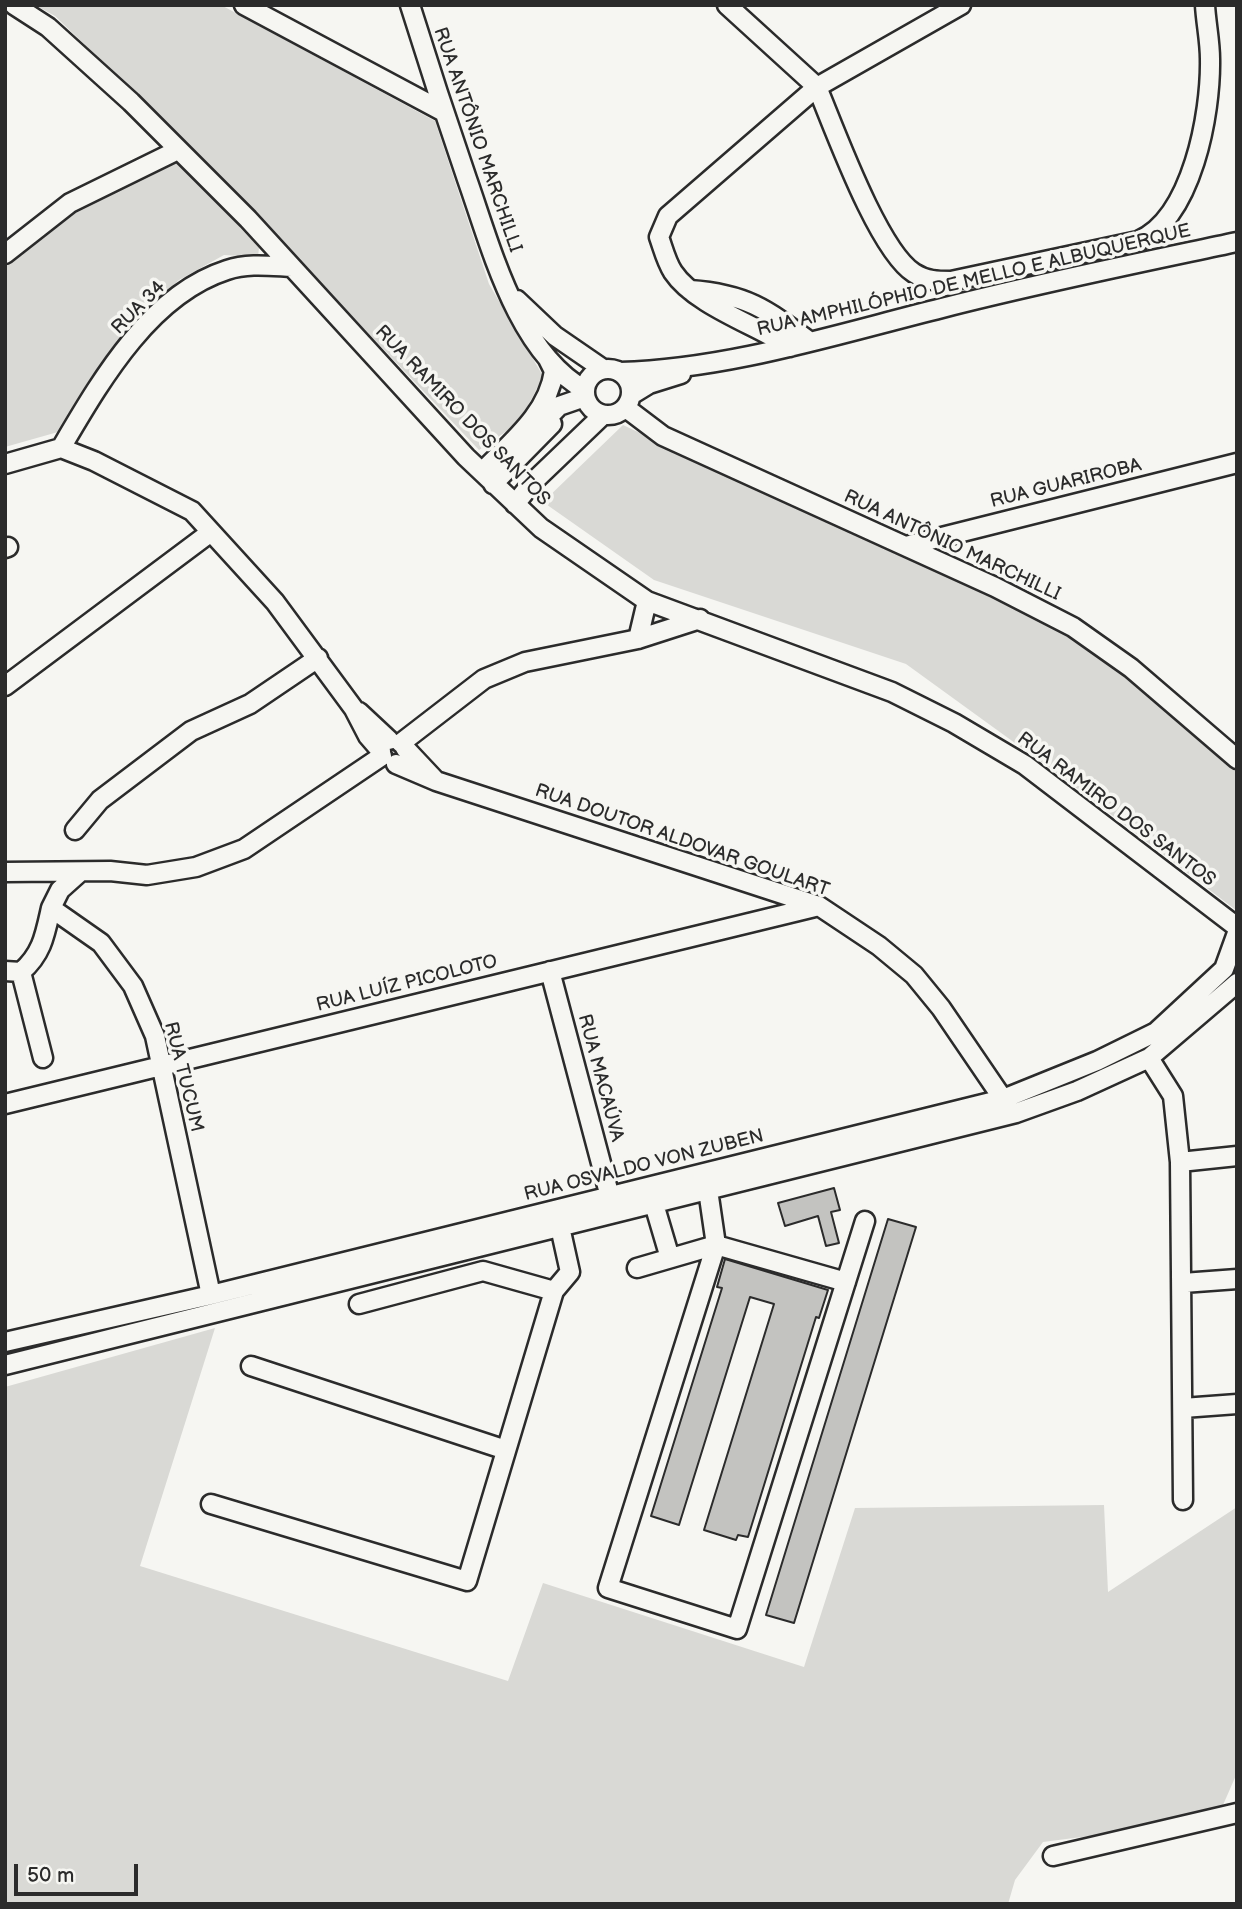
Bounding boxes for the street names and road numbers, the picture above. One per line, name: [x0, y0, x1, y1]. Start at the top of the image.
street label: RUA ANTÔNIO MARCHILLI: [428, 24, 526, 256]
street label: RUA AMPHILÓPHIO DE MELLO E ALBUQUERQUE: [755, 220, 1193, 342]
street label: RUA 34: [107, 276, 171, 340]
street label: RUA RAMIRO DOS SANTOS: [370, 321, 554, 511]
street label: RUA GUARIROBA: [988, 454, 1144, 514]
street label: RUA ANTÔNIO MARCHILLI: [840, 486, 1064, 606]
street label: RUA RAMIRO DOS SANTOS: [1012, 728, 1220, 892]
street label: RUA DOUTOR ALDOVAR GOULART: [532, 780, 832, 902]
street label: RUA LUÍZ PICOLOTO: [314, 950, 500, 1018]
street label: RUA MACAÚVA: [572, 1012, 628, 1144]
street label: RUA TUCUM: [158, 1020, 208, 1134]
street label: RUA OSVALDO VON ZUBEN: [522, 1125, 766, 1207]

